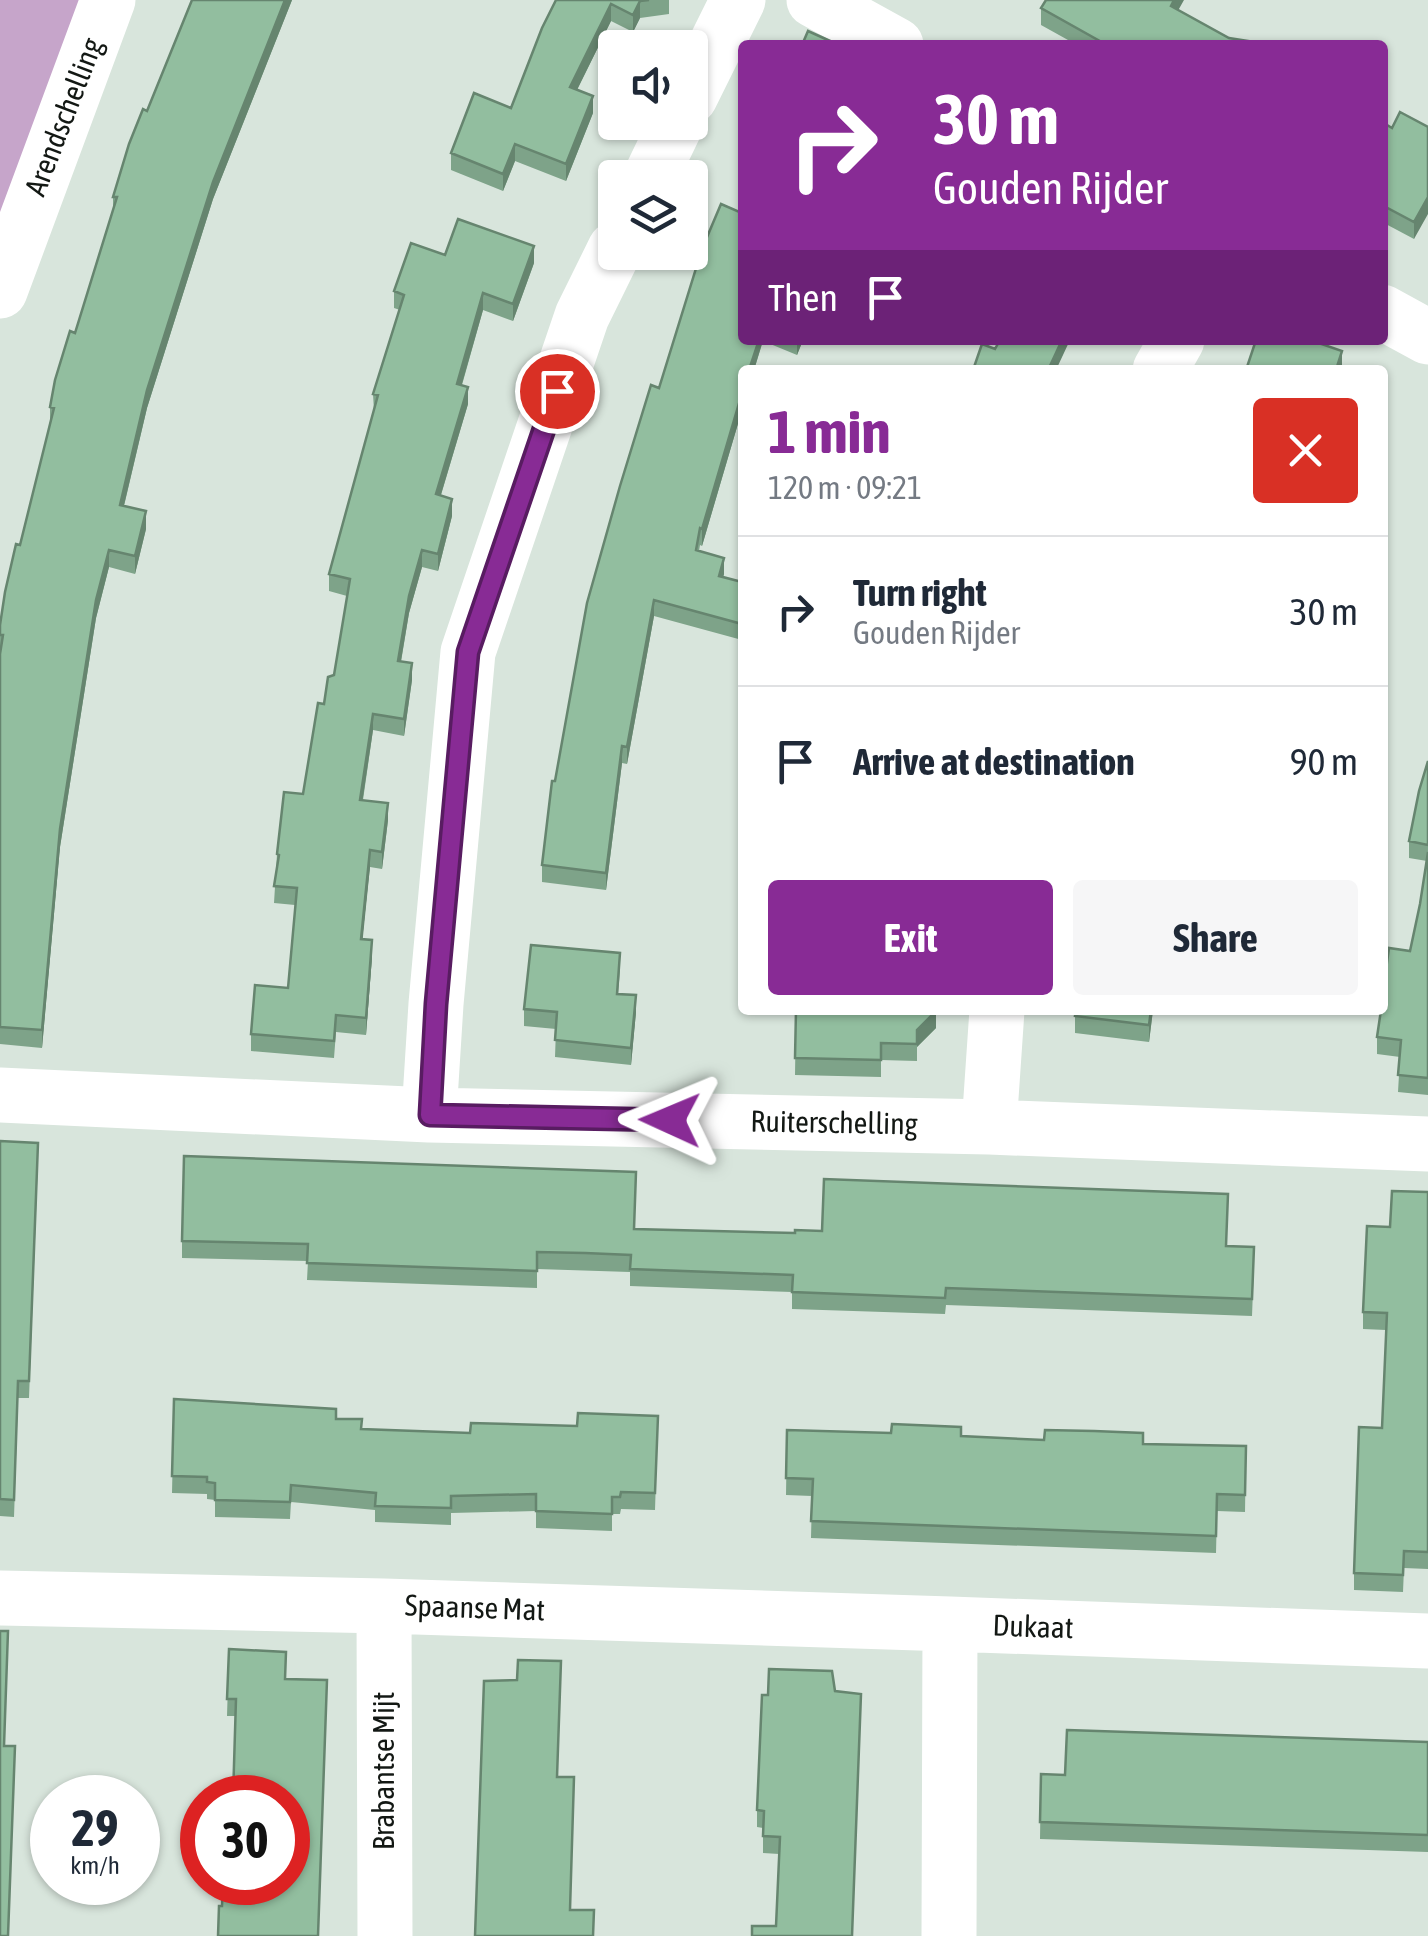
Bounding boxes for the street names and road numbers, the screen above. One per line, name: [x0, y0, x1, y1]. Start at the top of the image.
street label: Arendschelling: [17, 33, 109, 200]
street label: Ruiterschelling: [750, 1104, 918, 1140]
street label: Spaanse Mat: [404, 1588, 546, 1626]
street label: Dukaat: [992, 1608, 1074, 1644]
street label: Brabantse Mijt: [366, 1692, 400, 1850]

